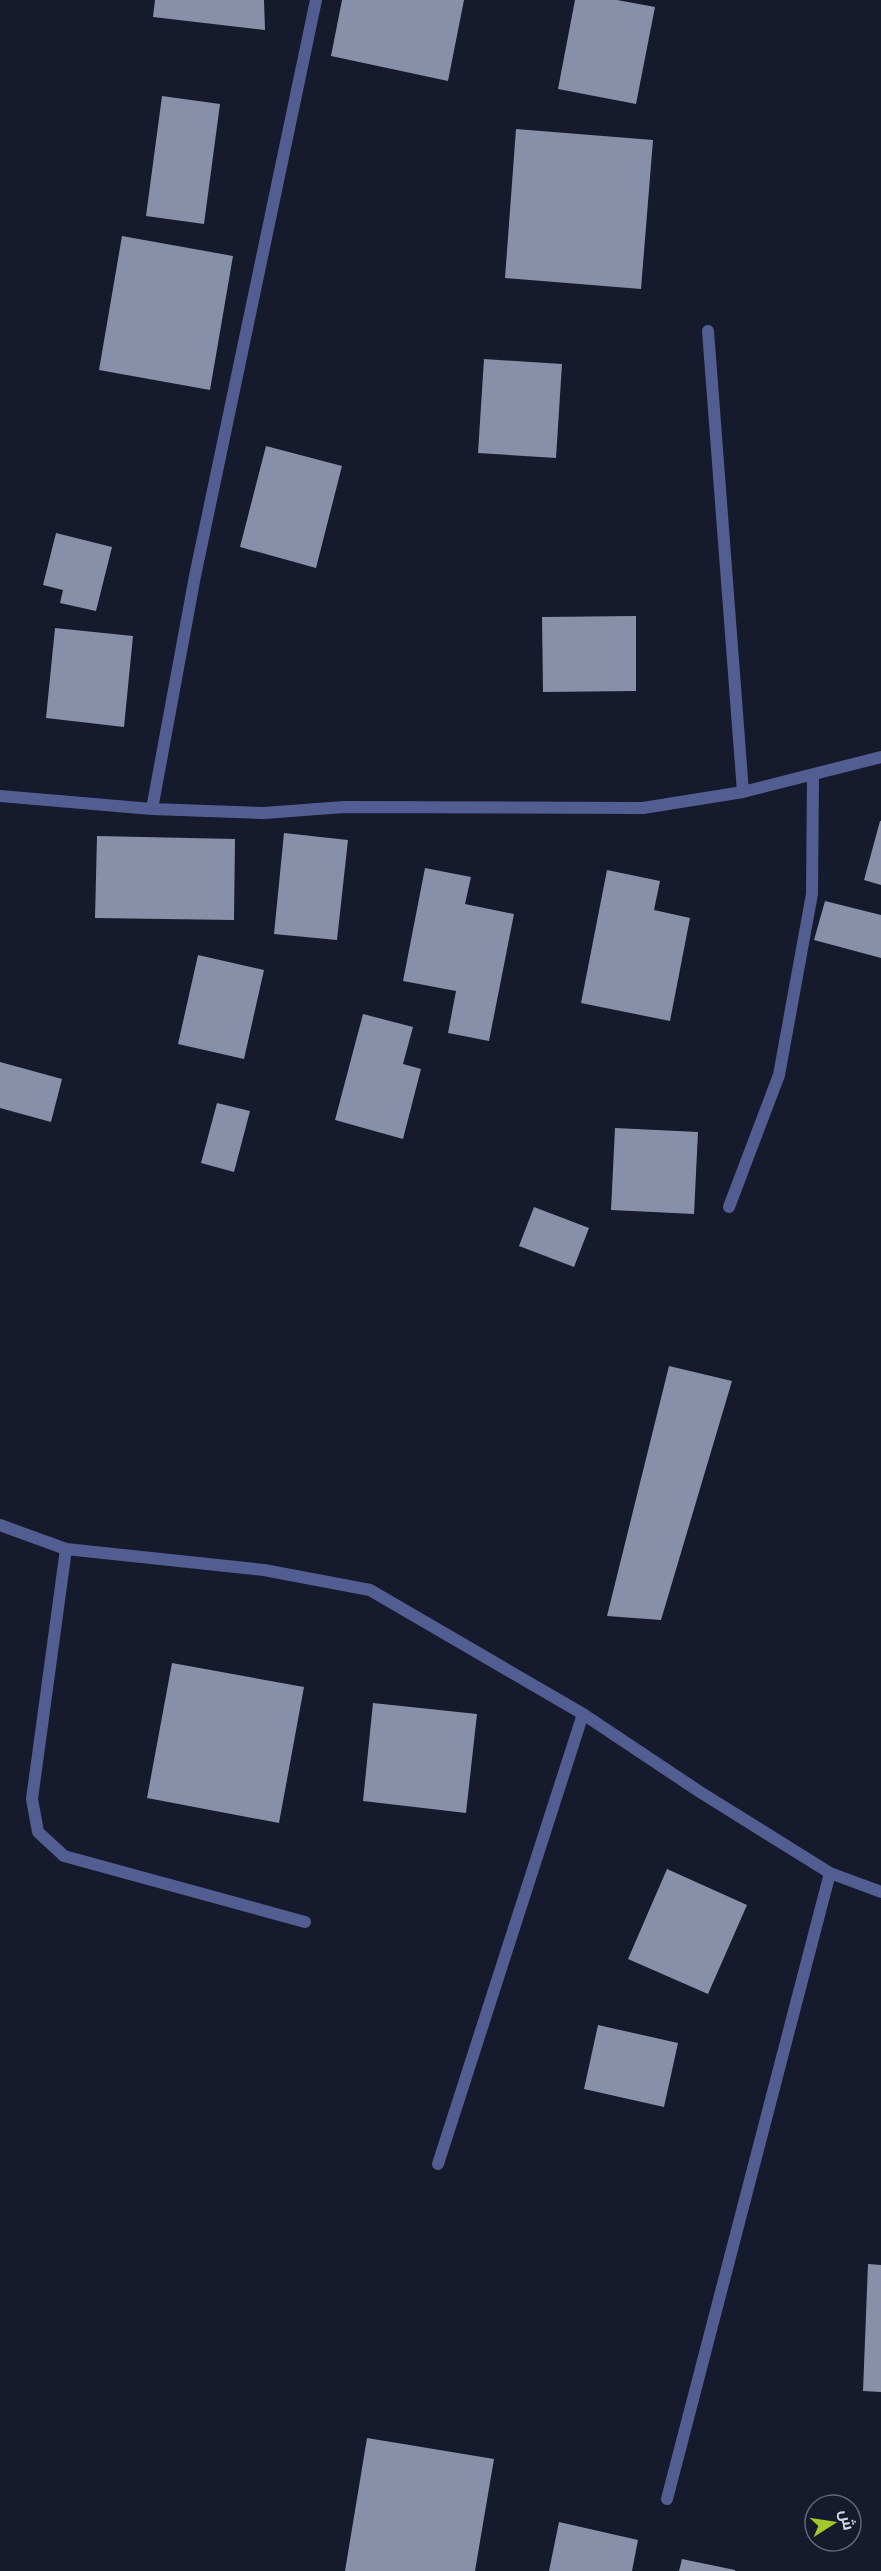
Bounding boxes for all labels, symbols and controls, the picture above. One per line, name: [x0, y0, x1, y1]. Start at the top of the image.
north arrow: [803, 2493, 863, 2553]
text: ش: [835, 2508, 861, 2532]

